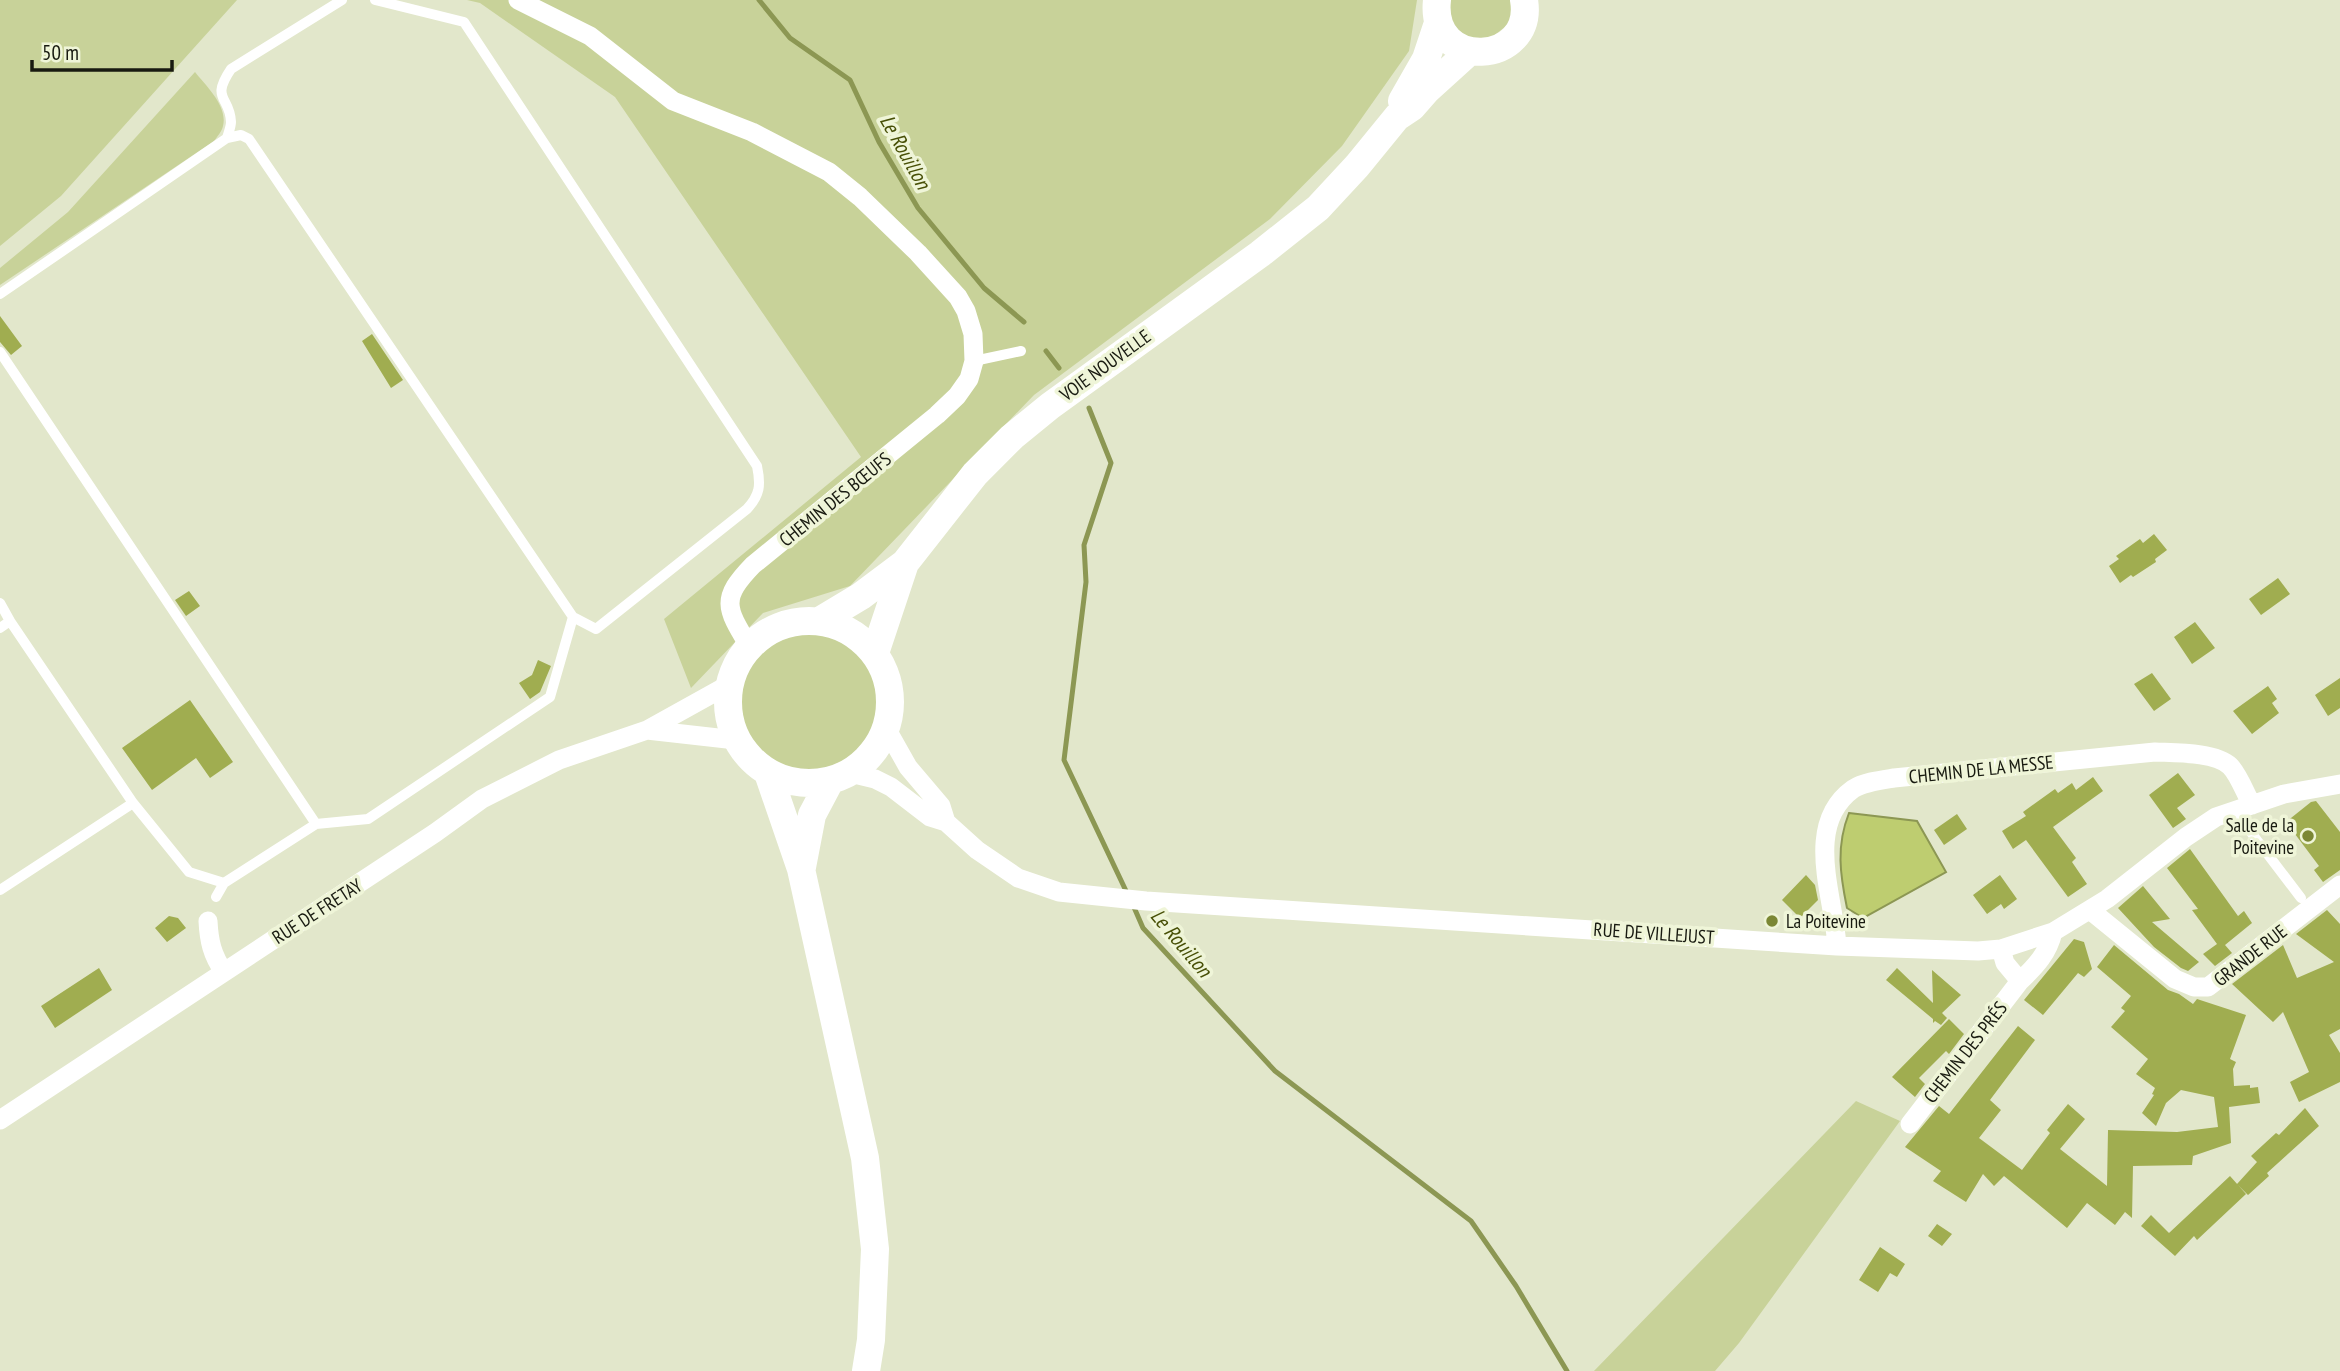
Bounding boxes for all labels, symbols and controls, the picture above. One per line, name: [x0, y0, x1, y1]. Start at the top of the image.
scale bar: [32, 28, 172, 72]
text: 50 m: [42, 39, 79, 66]
water label: Le Rouillon: [874, 110, 938, 195]
street label: VOIE NOUVELLE: [1054, 324, 1155, 407]
street label: CHEMIN DES BŒUFS: [774, 447, 896, 551]
street label: CHEMIN DE LA MESSE: [1908, 749, 2054, 789]
place label: Salle de la Poitevine: [2225, 813, 2294, 859]
marker: Salle de la Poitevine: [2300, 828, 2316, 844]
street label: RUE DE FRETAY: [268, 873, 367, 949]
water label: Le Rouillon: [1145, 903, 1219, 984]
place label: La Poitevine: [1786, 909, 1866, 933]
marker: La Poitevine: [1764, 913, 1780, 929]
street label: RUE DE VILLEJUST: [1593, 917, 1716, 949]
street label: GRANDE RUE: [2208, 919, 2292, 991]
street label: CHEMIN DES PRÉS: [1918, 997, 2012, 1107]

